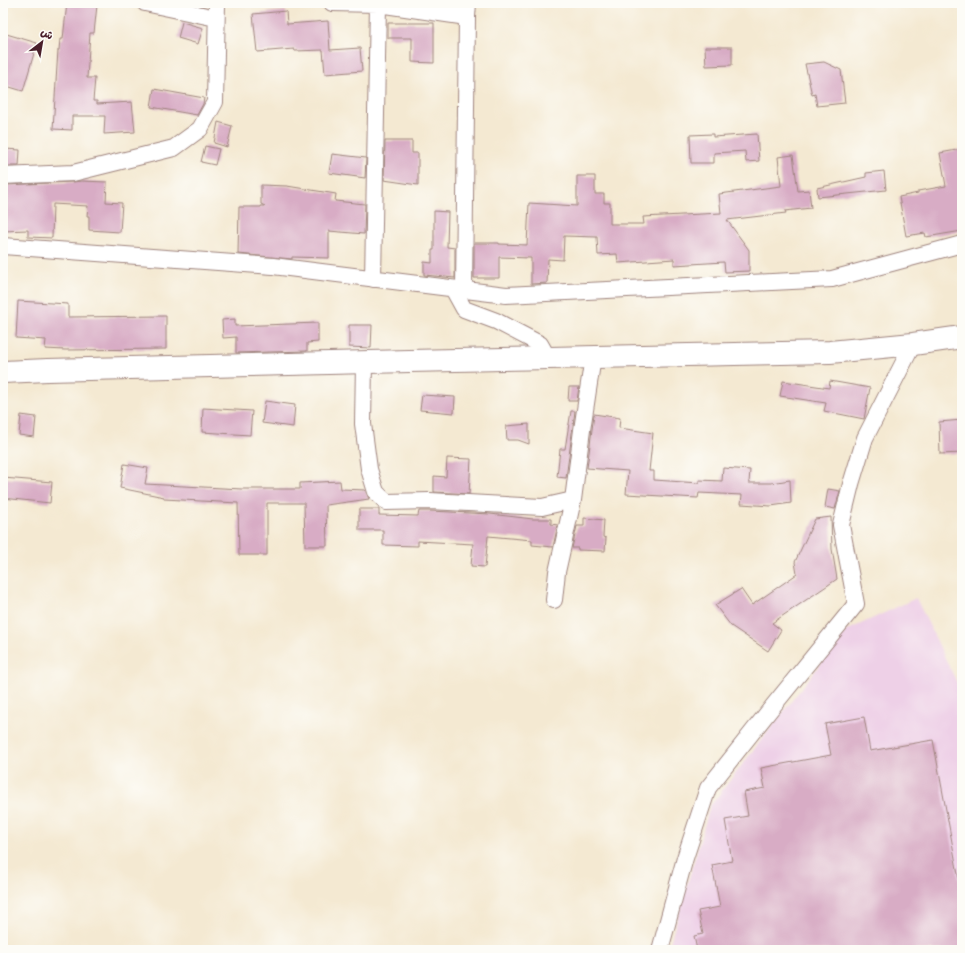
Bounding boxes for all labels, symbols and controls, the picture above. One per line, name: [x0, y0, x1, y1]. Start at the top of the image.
north arrow: [22, 22, 62, 62]
text: ش: [37, 23, 56, 45]

